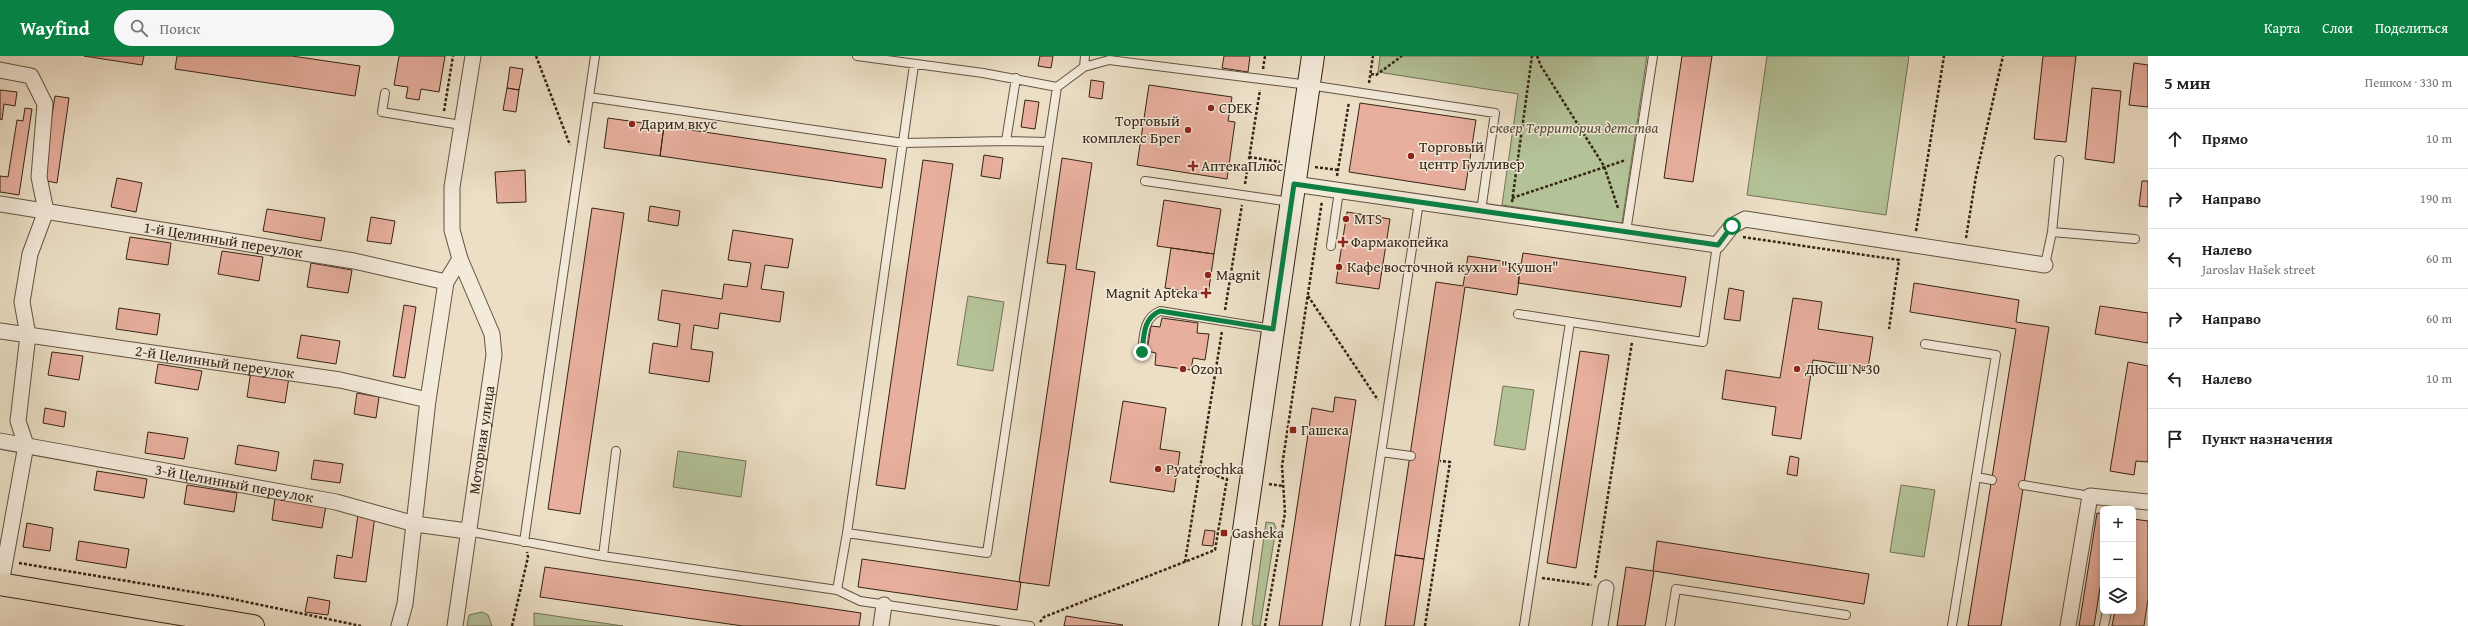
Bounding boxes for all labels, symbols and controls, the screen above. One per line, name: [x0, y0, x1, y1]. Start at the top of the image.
search box: [114, 10, 394, 46]
text: Wayfind: [20, 14, 90, 42]
icon: search: [128, 17, 150, 39]
text: Поиск: [160, 18, 200, 39]
text: Карта: [2264, 18, 2300, 38]
text: Слои: [2322, 18, 2353, 38]
text: Поделиться: [2375, 18, 2448, 38]
text: 5 мин: [2164, 70, 2210, 95]
text: Пешком · 330 m: [2365, 73, 2452, 92]
place label: CDEK: [1219, 97, 1253, 118]
marker: CDEK: [1206, 103, 1216, 113]
place label: Торговый комплекс Брег: [1082, 110, 1181, 148]
place label: Дарим вкус: [639, 113, 718, 134]
park label: сквер Территория детства: [1490, 117, 1659, 138]
marker: Дарим вкус: [627, 119, 637, 129]
marker: Торговый комплекс Брег: [1183, 125, 1193, 135]
icon: ahead: [2164, 128, 2186, 150]
text: Прямо: [2202, 128, 2248, 149]
text: 10 m: [2426, 129, 2452, 148]
place label: Торговый центр Гулливер: [1419, 136, 1525, 174]
marker: Торговый центр Гулливер: [1406, 151, 1416, 161]
place label: АптекаПлюс: [1201, 155, 1284, 176]
marker: АптекаПлюс: [1188, 161, 1198, 171]
icon: right: [2164, 188, 2186, 210]
text: Направо: [2202, 188, 2261, 209]
text: 190 m: [2420, 189, 2452, 208]
place label: MTS: [1354, 208, 1382, 229]
marker: MTS: [1341, 214, 1351, 224]
street label: 1-й Целинный переулок: [142, 216, 304, 263]
route start: [1723, 217, 1741, 235]
place label: Фармакопейка: [1351, 231, 1450, 252]
marker: Фармакопейка: [1338, 237, 1348, 247]
text: Налево: [2202, 239, 2252, 260]
icon: left: [2164, 248, 2186, 270]
text: 60 m: [2426, 249, 2452, 268]
place label: Кафе восточной кухни "Кушон": [1347, 256, 1559, 277]
text: Jaroslav Hašek street: [2202, 260, 2315, 279]
marker: Кафе восточной кухни "Кушон": [1334, 262, 1344, 272]
place label: Magnit: [1216, 264, 1261, 285]
marker: Magnit: [1203, 270, 1213, 280]
place label: Magnit Apteka: [1106, 282, 1198, 303]
marker: Magnit Apteka: [1201, 288, 1211, 298]
icon: right: [2164, 308, 2186, 330]
text: Направо: [2202, 308, 2261, 329]
text: 60 m: [2426, 309, 2452, 328]
street label: 2-й Целинный переулок: [134, 340, 296, 383]
route end: [1133, 343, 1151, 361]
place label: Ozon: [1191, 358, 1223, 379]
place label: ДЮСШ №30: [1804, 358, 1880, 379]
marker: Ozon: [1178, 364, 1188, 374]
marker: ДЮСШ №30: [1792, 364, 1802, 374]
icon: left: [2164, 368, 2186, 390]
text: Налево: [2202, 368, 2252, 389]
text: 10 m: [2426, 369, 2452, 388]
street label: Моторная улица: [463, 383, 500, 496]
place label: Гашека: [1301, 419, 1350, 440]
marker: Гашека: [1288, 425, 1298, 435]
icon: arrive: [2164, 428, 2186, 450]
text: Пункт назначения: [2202, 428, 2333, 449]
street label: 3-й Целинный переулок: [153, 458, 315, 508]
place label: Pyaterochka: [1166, 458, 1244, 479]
marker: Pyaterochka: [1153, 464, 1163, 474]
map controls: [2100, 506, 2136, 614]
button: +: [2100, 506, 2136, 542]
place label: Gasheka: [1232, 522, 1284, 543]
marker: Gasheka: [1219, 528, 1229, 538]
button: −: [2100, 542, 2136, 578]
button: layers: [2100, 578, 2136, 614]

